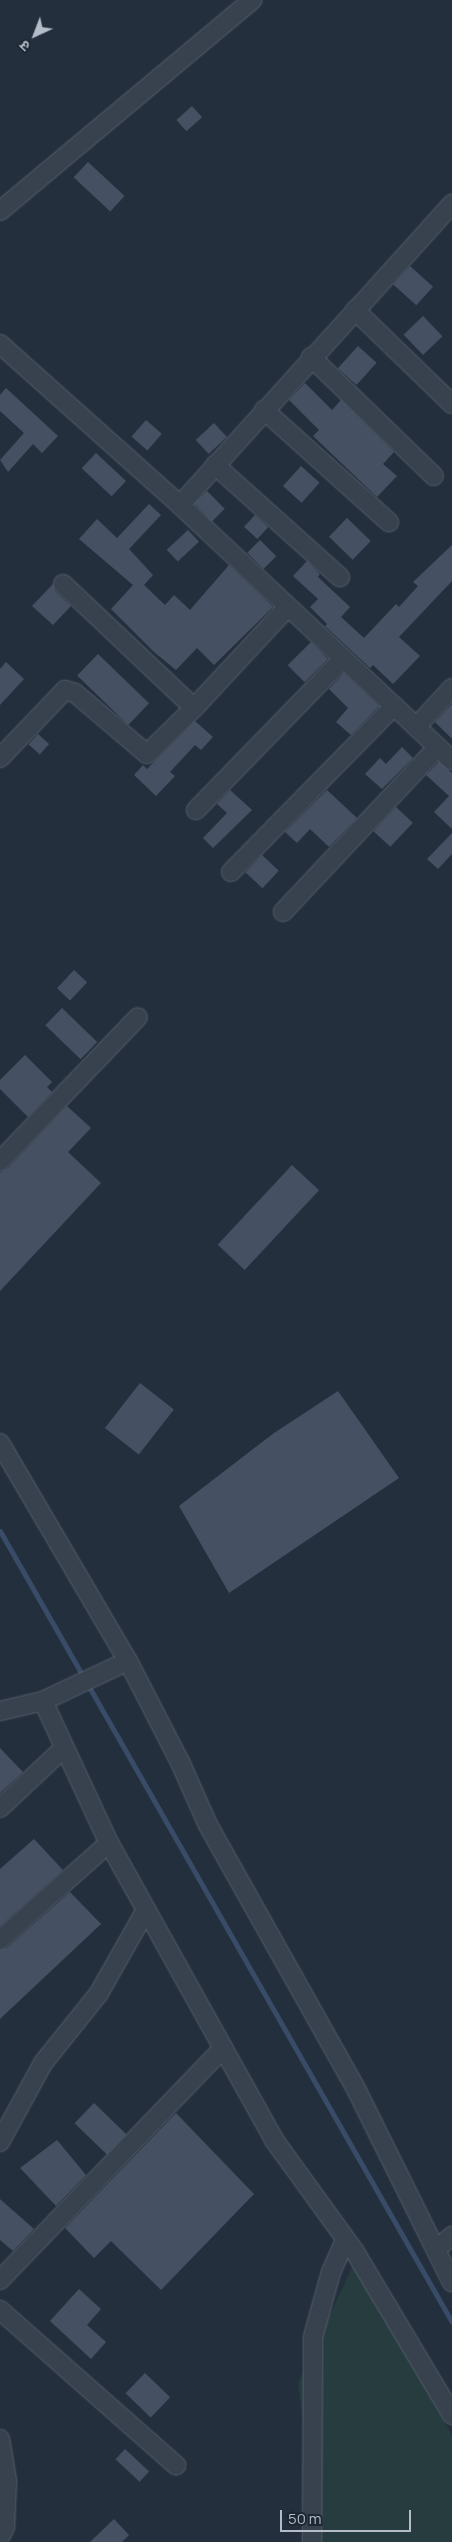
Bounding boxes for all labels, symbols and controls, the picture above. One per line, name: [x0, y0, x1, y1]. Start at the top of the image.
north arrow: [10, 10, 60, 60]
text: उ: [15, 37, 34, 56]
scale bar: [282, 2500, 413, 2532]
text: 50 m: [288, 2508, 322, 2529]

